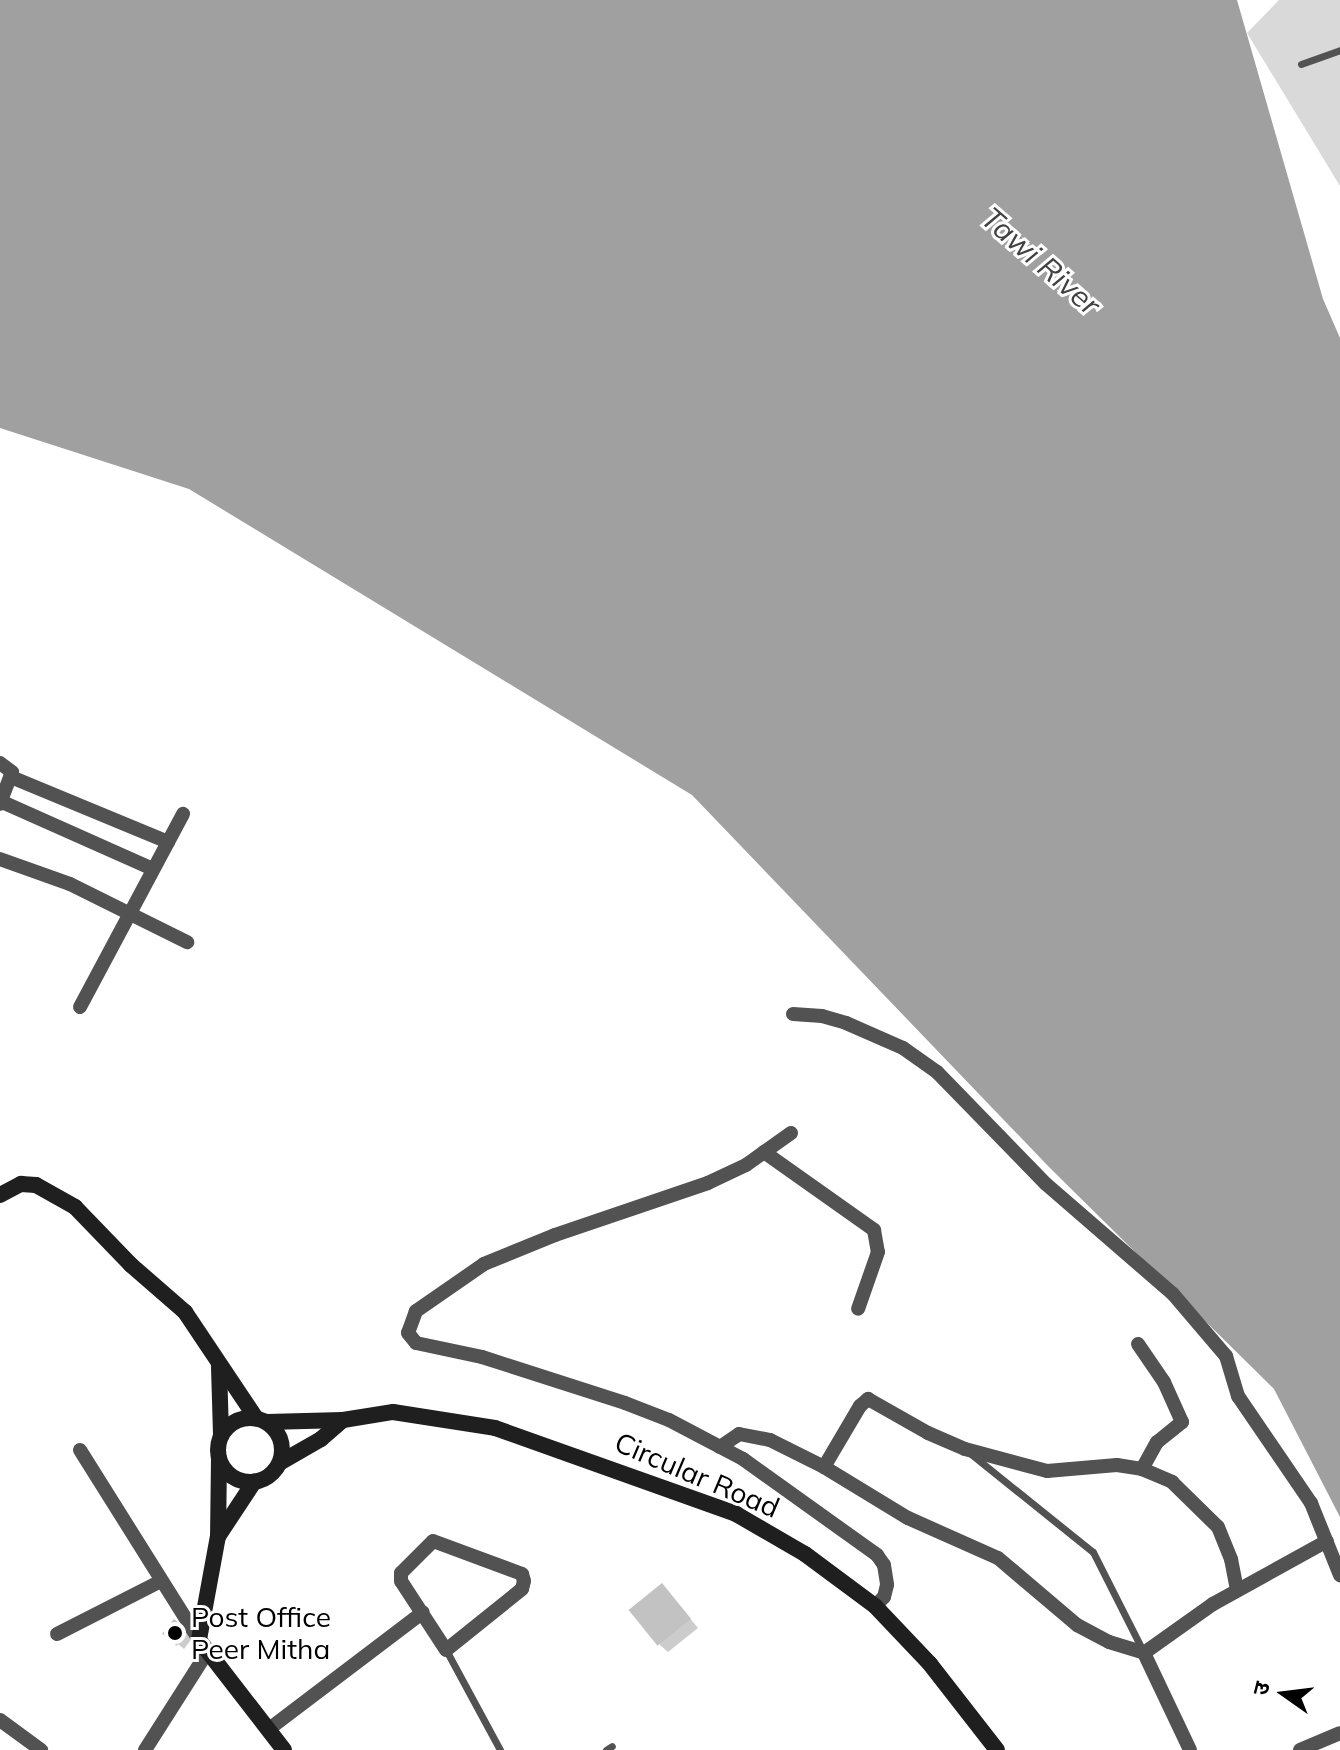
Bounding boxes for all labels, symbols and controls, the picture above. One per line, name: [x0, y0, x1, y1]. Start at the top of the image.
water label: Tawi River: [974, 200, 1108, 322]
street label: Circular Road: [610, 1425, 784, 1525]
place label: Post Office Peer Mitha: [191, 1600, 331, 1666]
marker: Post Office Peer Mitha: [166, 1624, 184, 1642]
north arrow: [1244, 1654, 1324, 1734]
text: उ: [1246, 1679, 1276, 1698]

